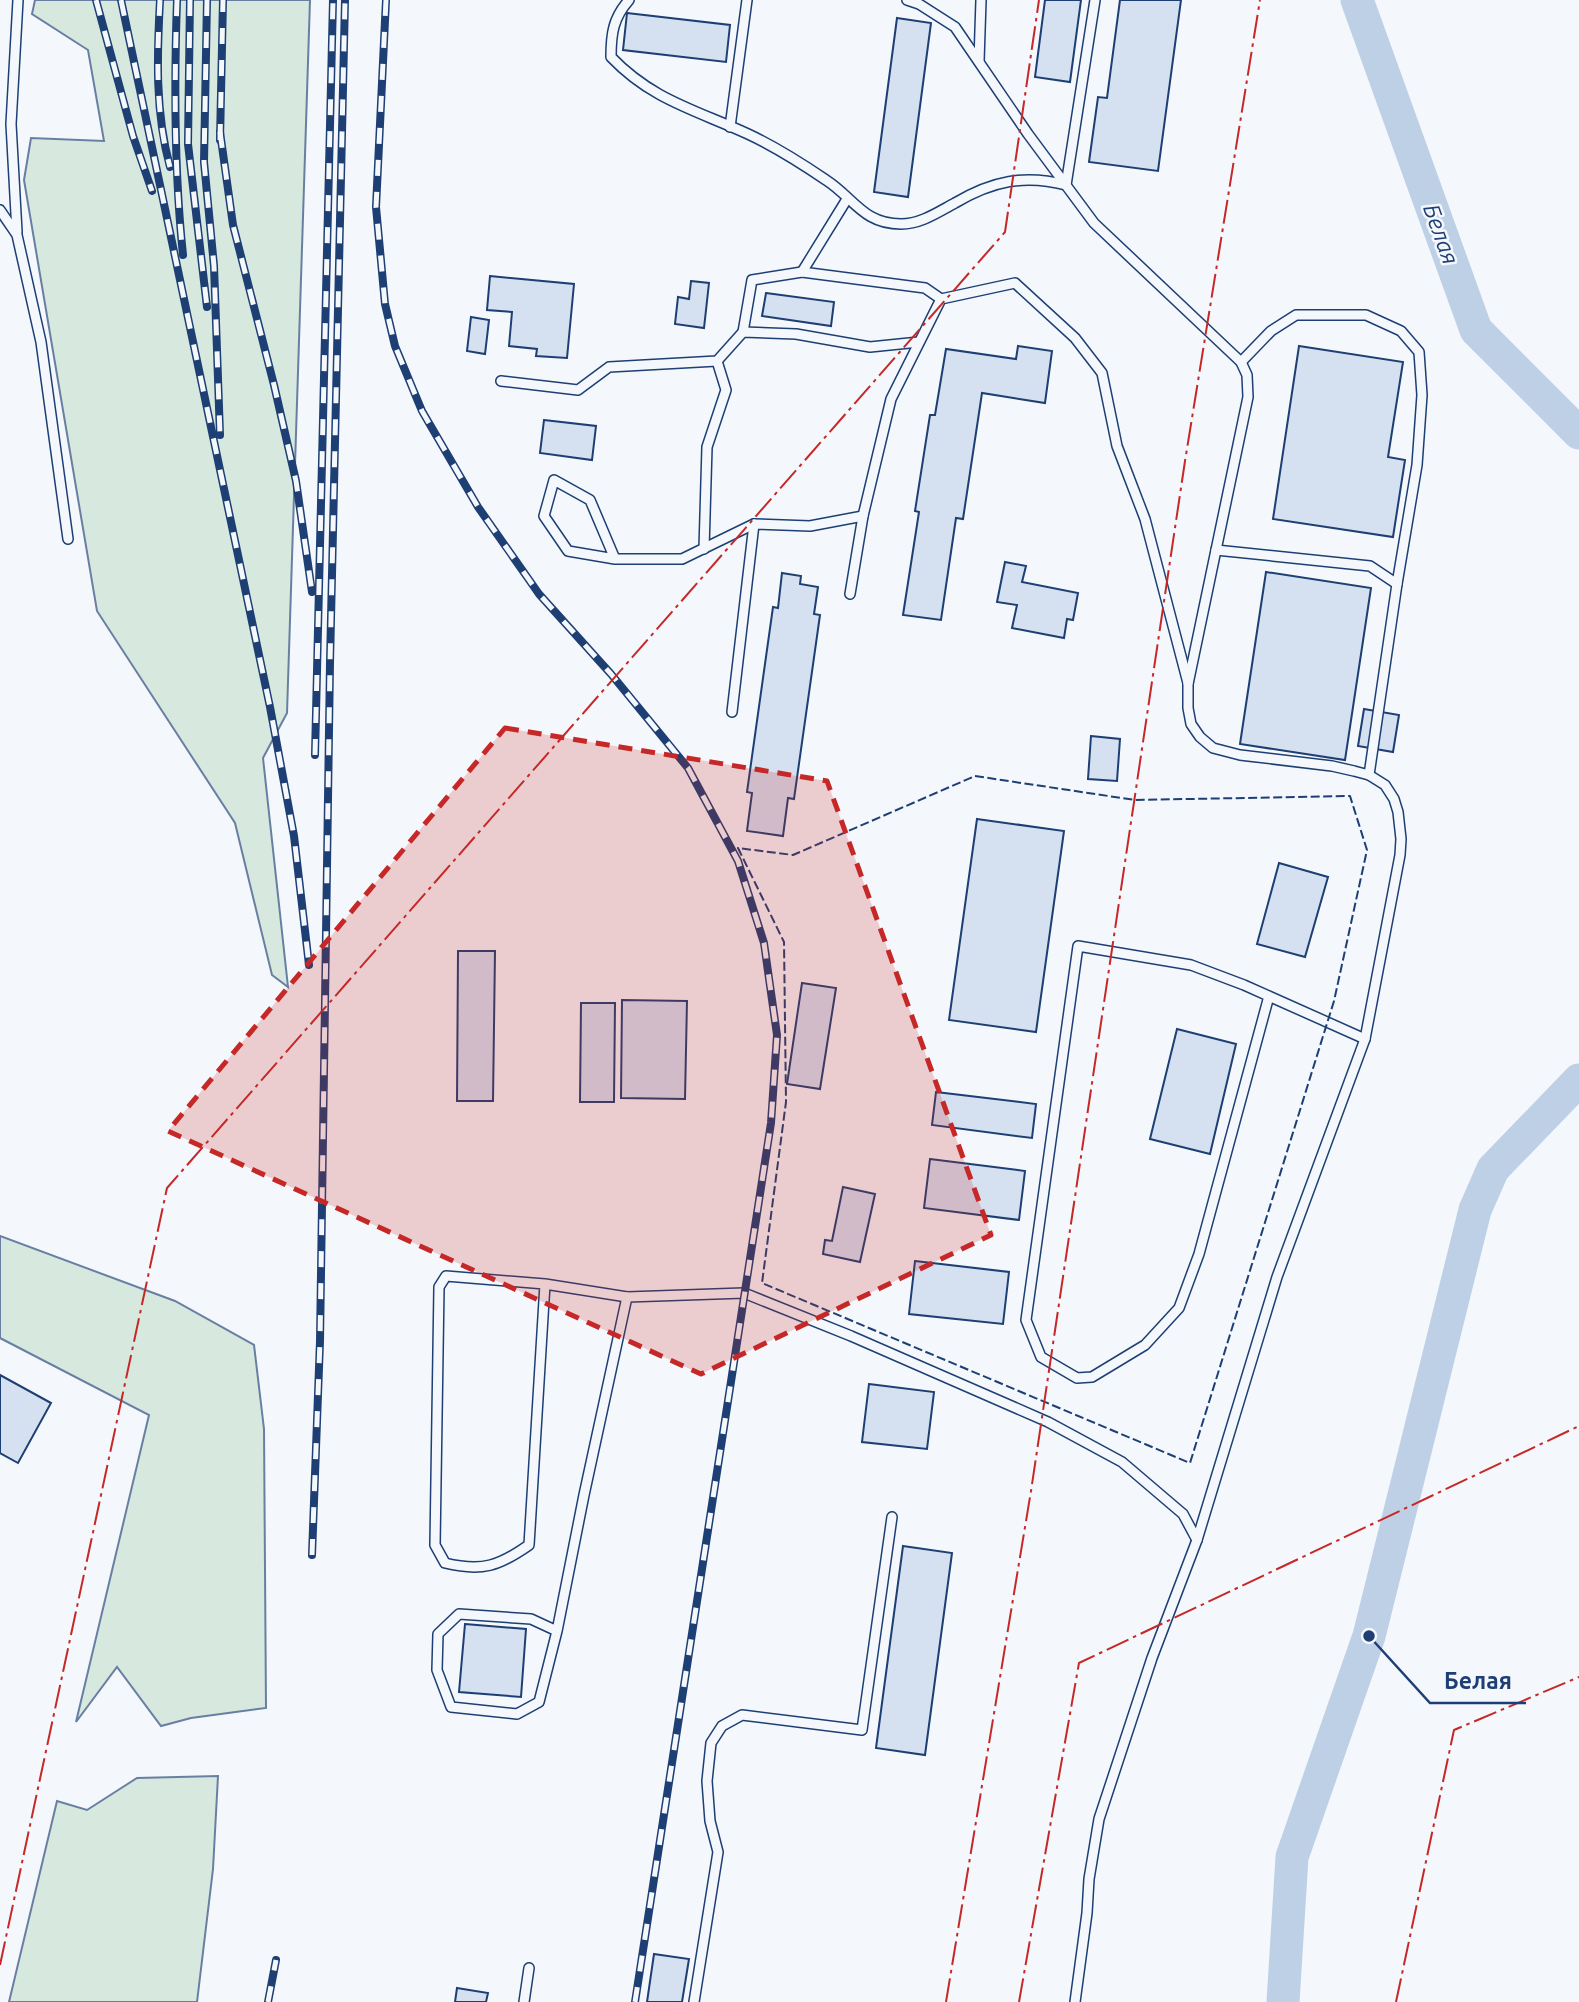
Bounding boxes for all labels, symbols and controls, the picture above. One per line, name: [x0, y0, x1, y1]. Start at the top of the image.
water label: Белая: [1419, 200, 1464, 267]
callout: Белая: [1430, 1659, 1526, 1703]
text: Белая: [1444, 1668, 1512, 1693]

